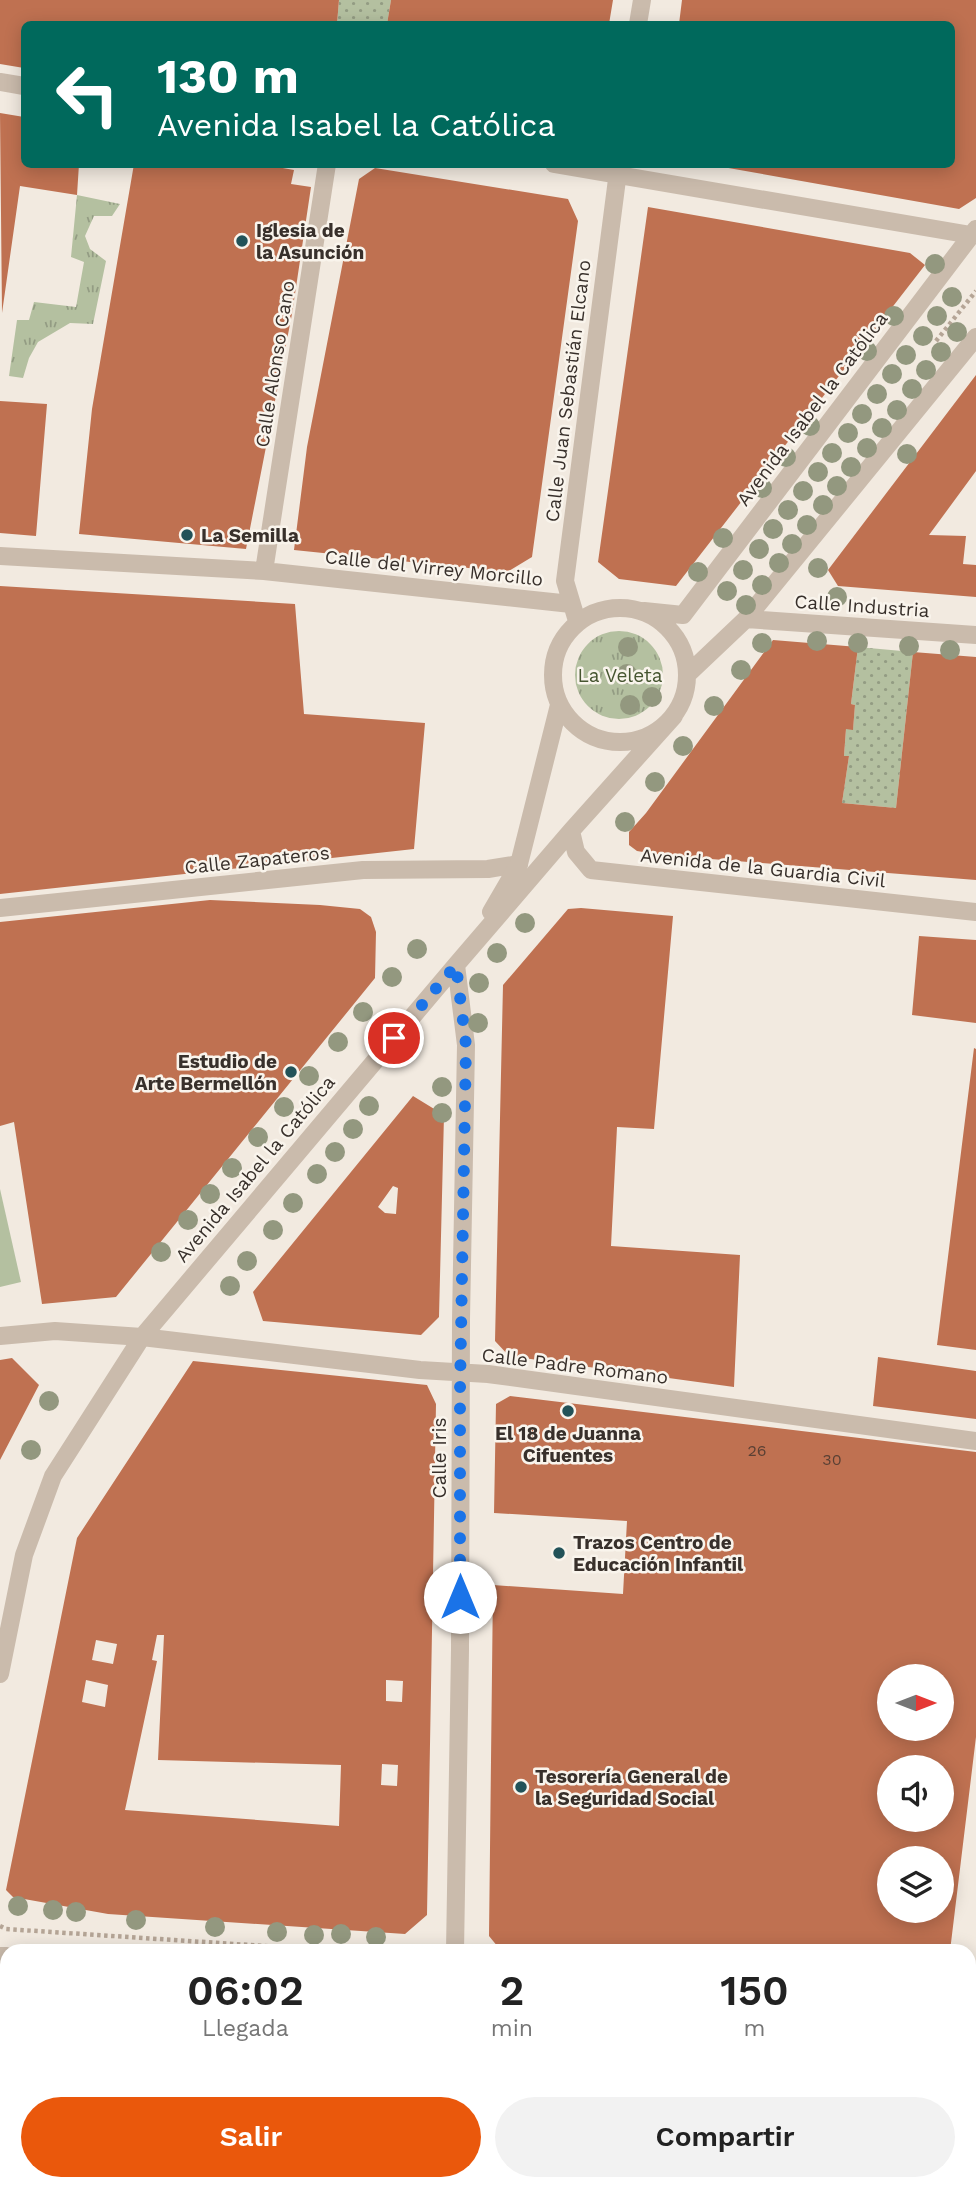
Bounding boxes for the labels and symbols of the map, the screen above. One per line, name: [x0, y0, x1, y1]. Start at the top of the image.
place label: Iglesia de la Asunción: [256, 219, 364, 264]
marker: Iglesia de la Asunción: [234, 233, 250, 249]
street label: Calle Juan Sebastián Elcano: [540, 259, 596, 523]
street label: Calle Alonso Cano: [250, 279, 300, 449]
street label: Avenida Isabel la Católica: [732, 307, 893, 510]
place label: La Semilla: [201, 524, 299, 547]
marker: La Semilla: [179, 527, 195, 543]
street label: Calle del Virrey Morcillo: [324, 545, 544, 591]
street label: Calle Industria: [794, 590, 931, 622]
park label: La Veleta: [577, 664, 663, 687]
street label: Calle Zapateros: [183, 841, 331, 879]
street label: Avenida de la Guardia Civil: [639, 844, 887, 892]
pin: [364, 1008, 424, 1068]
place label: Estudio de Arte Bermellón: [135, 1050, 277, 1095]
marker: Estudio de Arte Bermellón: [283, 1064, 299, 1080]
street label: Avenida Isabel la Católica: [170, 1071, 340, 1267]
street label: Calle Padre Romano: [480, 1343, 670, 1389]
marker: El 18 de Juanna Cifuentes: [560, 1403, 576, 1419]
street label: Calle Iris: [428, 1417, 451, 1499]
place label: El 18 de Juanna Cifuentes: [495, 1422, 641, 1467]
house number: 26: [747, 1441, 767, 1460]
house number: 30: [822, 1450, 842, 1469]
place label: Trazos Centro de Educación Infantil: [573, 1531, 744, 1576]
marker: Trazos Centro de Educación Infantil: [551, 1545, 567, 1561]
position arrow: [423, 1560, 497, 1634]
north arrow: [877, 1664, 954, 1741]
place label: Tesorería General de la Seguridad Social: [535, 1765, 728, 1810]
marker: Tesorería General de la Seguridad Social: [513, 1779, 529, 1795]

